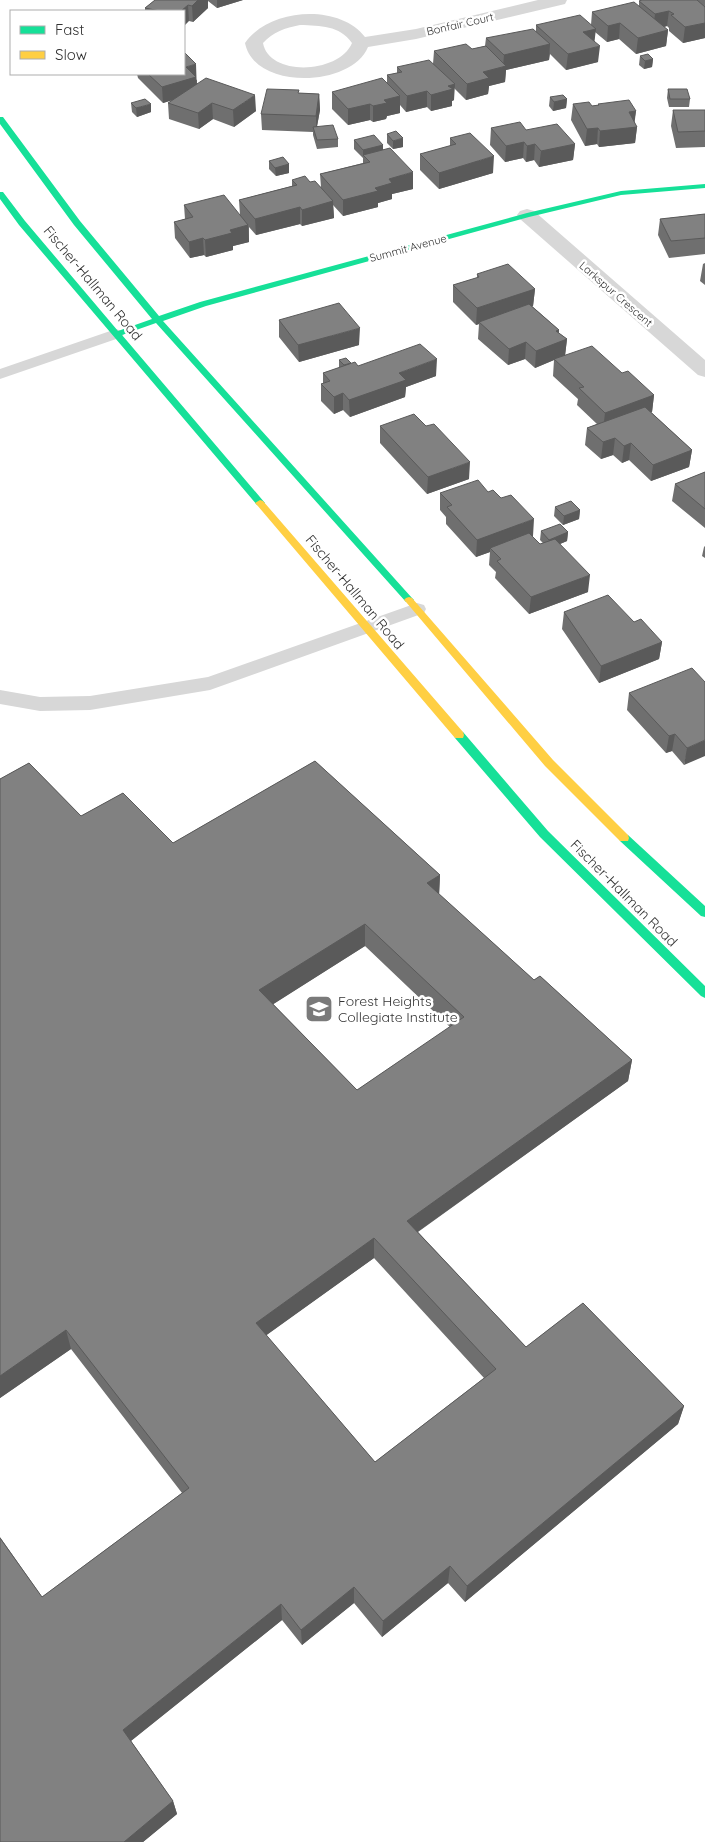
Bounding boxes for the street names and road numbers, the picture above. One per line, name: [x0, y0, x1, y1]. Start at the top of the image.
street label: Bonfair Court: [425, 9, 495, 39]
street label: Fischer-Hallman Road: [40, 222, 146, 344]
street label: Summit Avenue: [368, 231, 448, 265]
street label: Larkspur Crescent: [577, 258, 656, 330]
street label: Fischer-Hallman Road: [302, 531, 408, 653]
street label: Fischer-Hallman Road: [567, 836, 681, 950]

